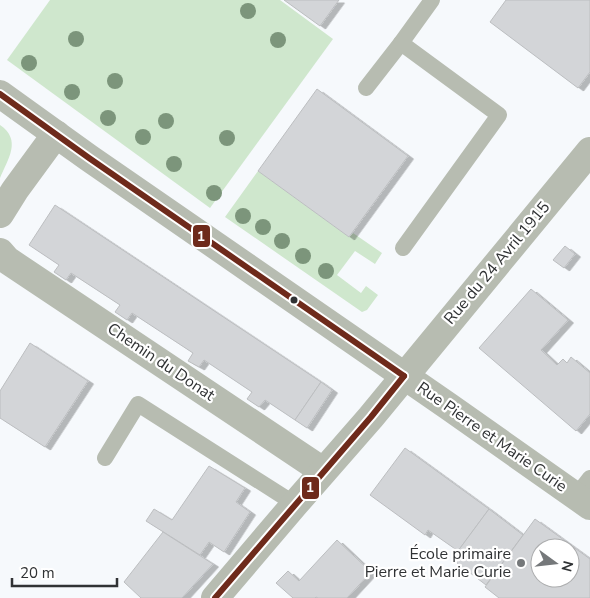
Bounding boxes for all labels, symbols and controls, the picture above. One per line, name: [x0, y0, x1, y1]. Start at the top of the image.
street label: Rue du 24 Avril 1915: [439, 197, 555, 329]
line badge: 1: [192, 224, 211, 248]
text: 1: [197, 227, 205, 246]
unlabelled marker: [289, 295, 299, 305]
street label: Chemin du Donat: [103, 318, 219, 406]
street label: Rue Pierre et Marie Curie: [413, 377, 571, 497]
line badge: 1: [301, 476, 320, 500]
text: 1: [306, 478, 314, 497]
north arrow: [530, 538, 580, 588]
place label: École primaire Pierre et Marie Curie: [365, 543, 511, 583]
scale bar: [12, 556, 118, 588]
marker: École primaire Pierre et Marie Curie: [515, 557, 527, 569]
text: N: [557, 559, 578, 574]
text: 20 m: [20, 563, 55, 583]

